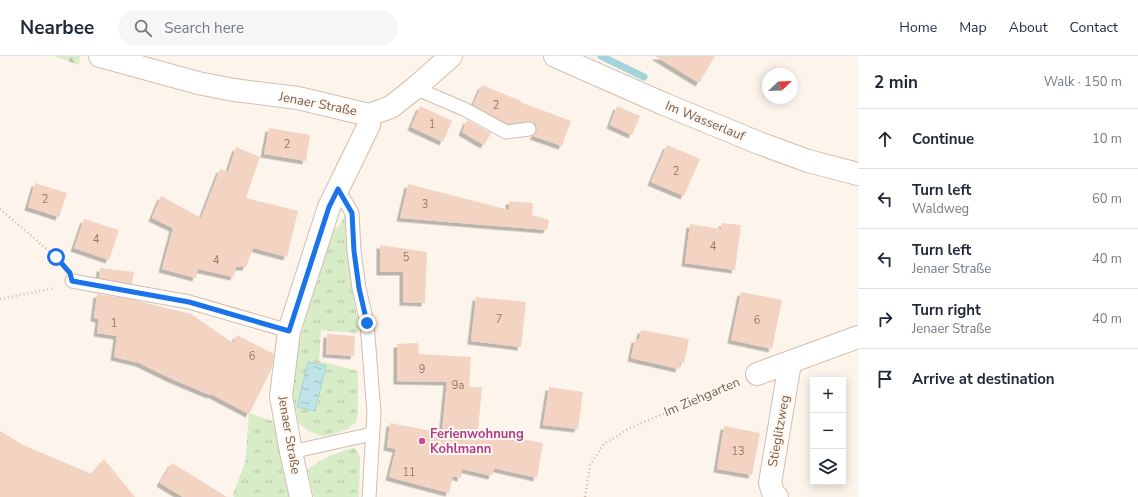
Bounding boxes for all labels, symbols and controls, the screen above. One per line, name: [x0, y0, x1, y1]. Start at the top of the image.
search box: [118, 10, 398, 46]
text: Nearbee: [20, 15, 94, 41]
icon: search: [132, 17, 154, 39]
text: Search here: [164, 18, 244, 38]
text: Home: [899, 18, 937, 37]
text: Map: [959, 18, 987, 37]
text: About: [1009, 18, 1048, 37]
text: Contact: [1070, 18, 1118, 37]
north arrow: [762, 68, 798, 104]
text: 2 min: [874, 71, 918, 94]
text: Walk · 150 m: [1044, 73, 1122, 91]
street label: Jenaer Straße: [276, 87, 359, 120]
street label: Im Wasserlauf: [662, 97, 748, 145]
house number: 2: [493, 98, 499, 113]
house number: 1: [429, 117, 435, 132]
icon: ahead: [874, 128, 896, 150]
text: Continue: [912, 129, 974, 149]
text: 10 m: [1092, 130, 1122, 148]
house number: 2: [284, 137, 290, 152]
house number: 2: [673, 164, 679, 179]
text: Turn left: [912, 180, 971, 200]
icon: left: [874, 188, 896, 210]
text: 60 m: [1092, 190, 1122, 208]
house number: 2: [42, 192, 48, 207]
house number: 3: [422, 197, 428, 212]
text: Waldweg: [912, 200, 969, 218]
house number: 4: [93, 232, 100, 247]
house number: 4: [710, 239, 717, 254]
text: Turn left: [912, 240, 971, 260]
route start: [47, 248, 65, 266]
icon: left: [874, 248, 896, 270]
house number: 5: [403, 250, 410, 265]
text: 40 m: [1092, 250, 1122, 268]
house number: 4: [213, 253, 220, 268]
text: Jenaer Straße: [912, 260, 991, 278]
text: Turn right: [912, 300, 981, 320]
icon: right: [874, 308, 896, 330]
text: 40 m: [1092, 310, 1122, 328]
house number: 7: [496, 312, 502, 327]
house number: 6: [754, 313, 761, 328]
route end: [358, 314, 376, 332]
house number: 1: [111, 316, 117, 331]
text: Jenaer Straße: [912, 320, 991, 338]
house number: 6: [249, 349, 256, 364]
house number: 9: [419, 362, 425, 377]
icon: arrive: [874, 368, 896, 390]
text: Arrive at destination: [912, 369, 1055, 389]
street label: Im Ziehgarten: [661, 373, 743, 421]
map controls: [810, 377, 846, 485]
button: +: [810, 377, 846, 413]
house number: 9a: [452, 378, 464, 393]
street label: Jenaer Straße: [273, 393, 305, 476]
street label: Stieglitzweg: [764, 394, 794, 468]
button: −: [810, 413, 846, 449]
place label: Ferienwohnung Kohlmann: [430, 425, 524, 458]
marker: Ferienwohnung Kohlmann: [417, 436, 427, 446]
house number: 13: [731, 444, 745, 459]
button: layers: [810, 449, 846, 485]
house number: 11: [402, 465, 416, 480]

